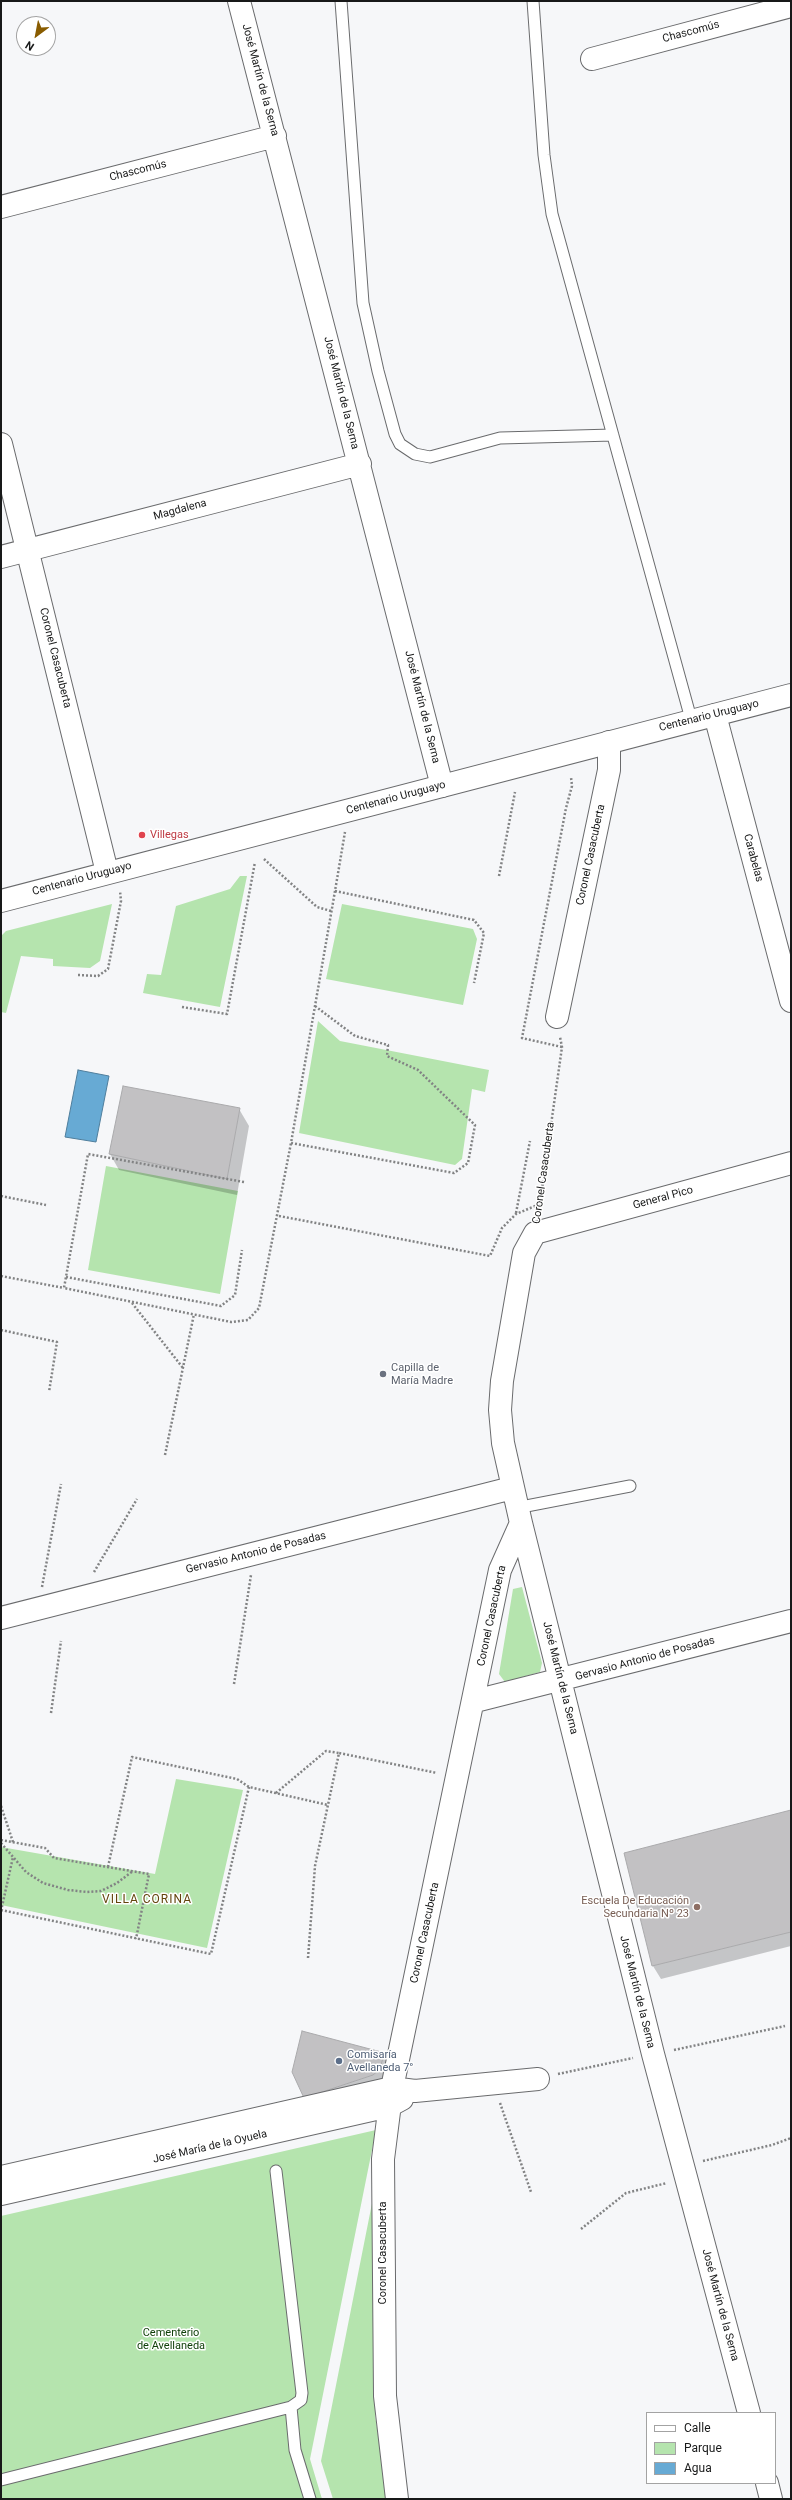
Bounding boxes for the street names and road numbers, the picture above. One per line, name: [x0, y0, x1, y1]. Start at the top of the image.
street label: Chascomús: [661, 18, 721, 46]
street label: José Martín de la Serna: [239, 22, 281, 138]
street label: Chascomús: [108, 158, 168, 184]
street label: José Martín de la Serna: [321, 335, 361, 451]
street label: Magdalena: [152, 497, 208, 523]
street label: Coronel Casacuberta: [36, 607, 74, 709]
street label: José Martín de la Serna: [402, 649, 442, 765]
street label: Centenario Uruguayo: [658, 697, 760, 735]
street label: Centenario Uruguayo: [345, 778, 447, 818]
street label: Coronel Casacuberta: [574, 803, 608, 907]
street label: Carabelas: [740, 833, 766, 883]
street label: Centenario Uruguayo: [31, 859, 133, 899]
street label: Coronel Casacuberta: [530, 1121, 558, 1225]
street label: General Pico: [631, 1184, 695, 1212]
street label: Gervasio Antonio de Posadas: [185, 1529, 327, 1577]
street label: Coronel Casacuberta: [475, 1564, 509, 1668]
street label: José Martín de la Serna: [540, 1620, 580, 1736]
street label: Gervasio Antonio de Posadas: [574, 1634, 716, 1684]
street label: Coronel Casacuberta: [408, 1881, 442, 1985]
street label: José Martín de la Serna: [617, 1934, 657, 2050]
street label: José María de la Oyuela: [152, 2127, 268, 2167]
street label: Coronel Casacuberta: [376, 2202, 390, 2304]
street label: José Martín de la Serna: [699, 2247, 741, 2363]

